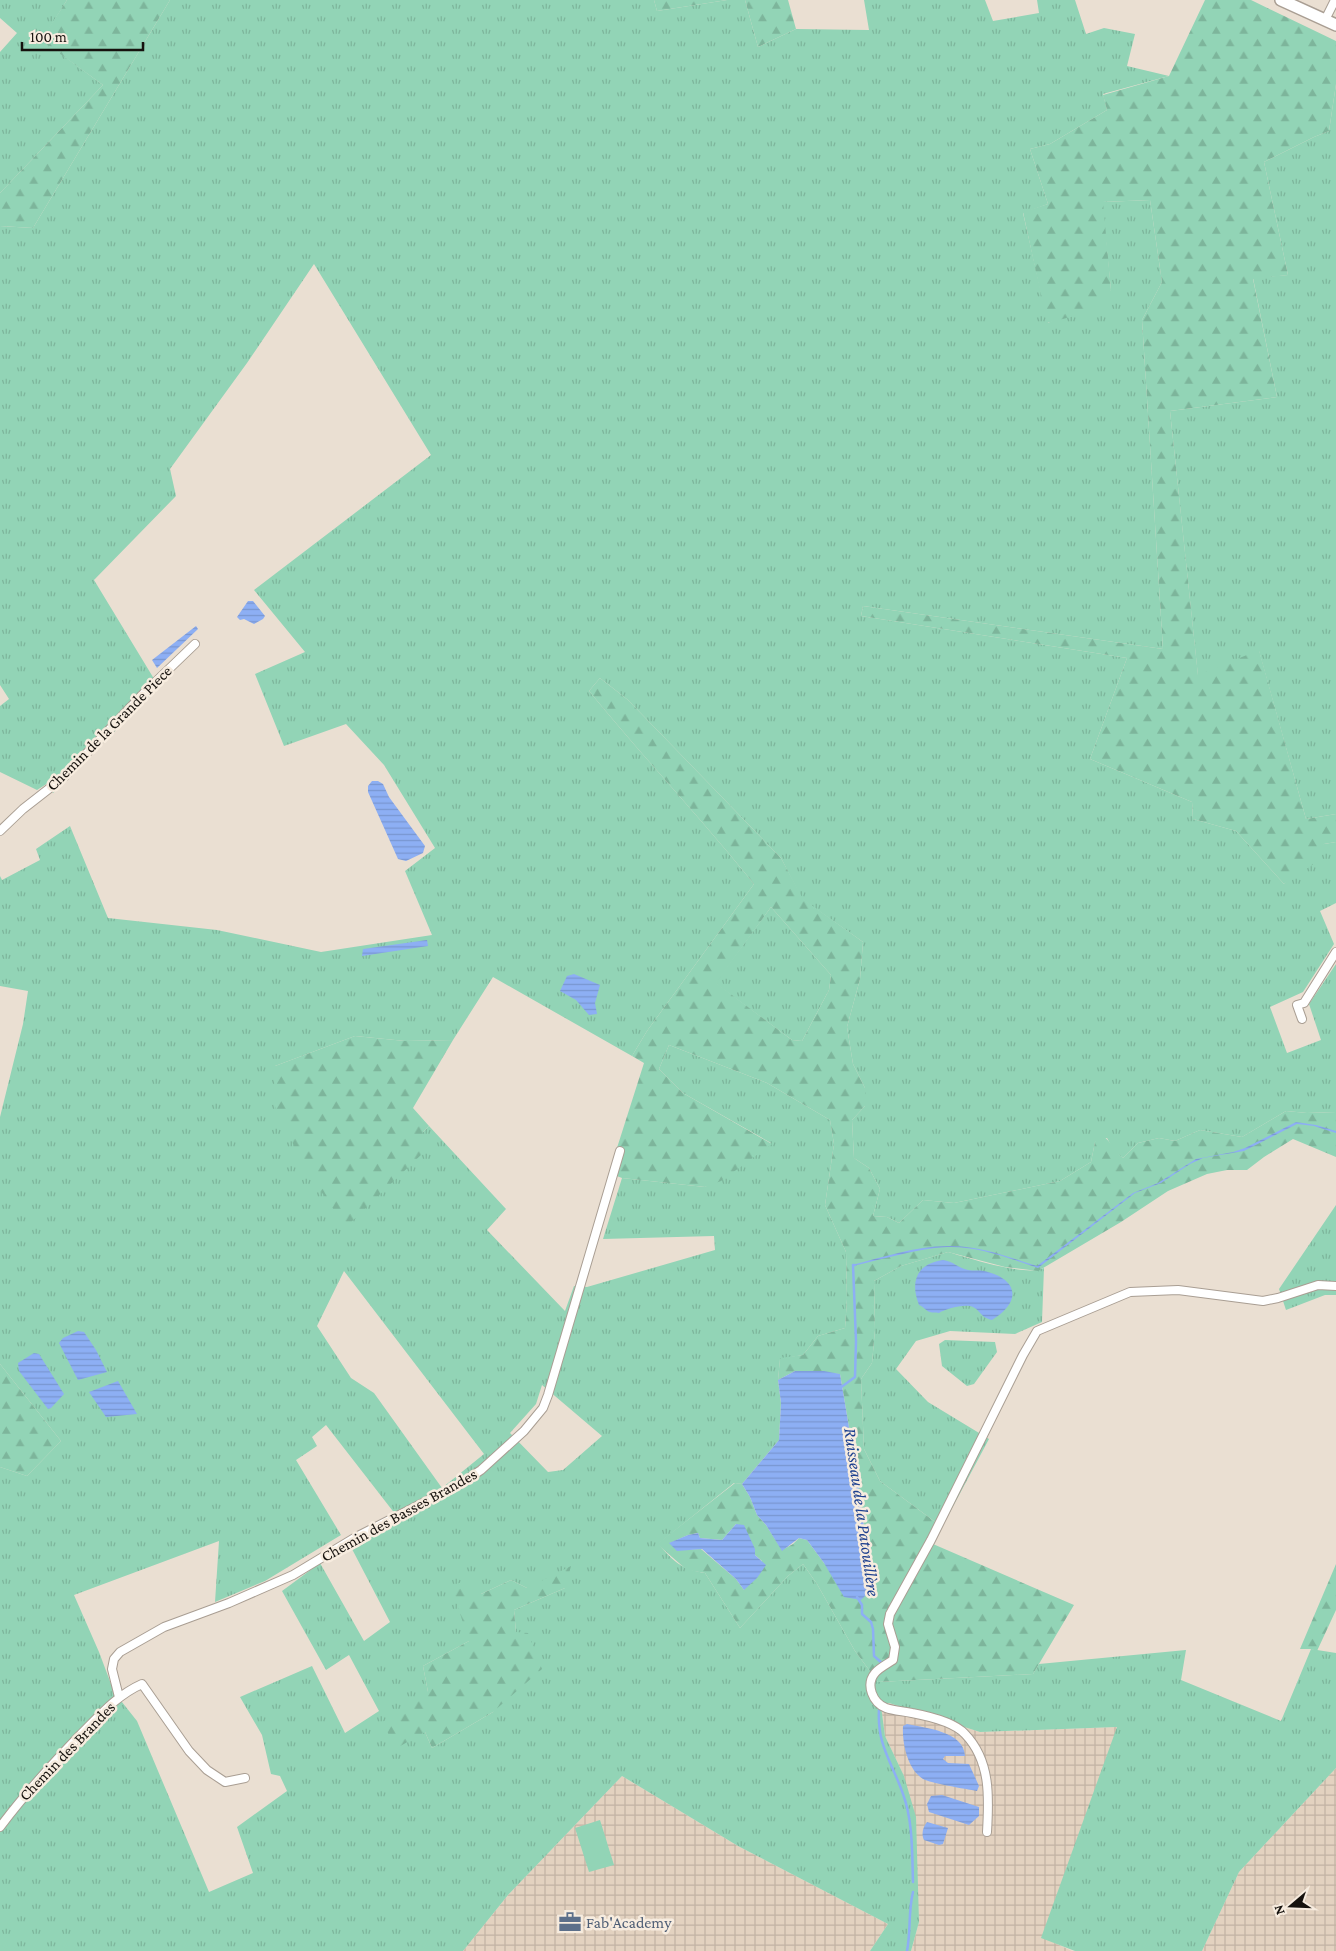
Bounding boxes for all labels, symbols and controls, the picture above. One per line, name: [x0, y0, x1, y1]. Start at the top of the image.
scale bar: [22, 20, 144, 52]
text: 100 m: [30, 29, 67, 45]
street label: Chemin de la Grande Piece: [43, 662, 175, 794]
water label: Ruisseau de la Patouillère: [840, 1427, 884, 1598]
street label: Chemin des Basses Brandes: [318, 1465, 480, 1565]
street label: Chemin des Brandes: [16, 1698, 118, 1804]
north arrow: [1266, 1881, 1316, 1931]
text: N: [1269, 1903, 1288, 1917]
office icon: Fab'Academy: [557, 1909, 583, 1935]
place label: Fab'Academy: [586, 1914, 672, 1932]

